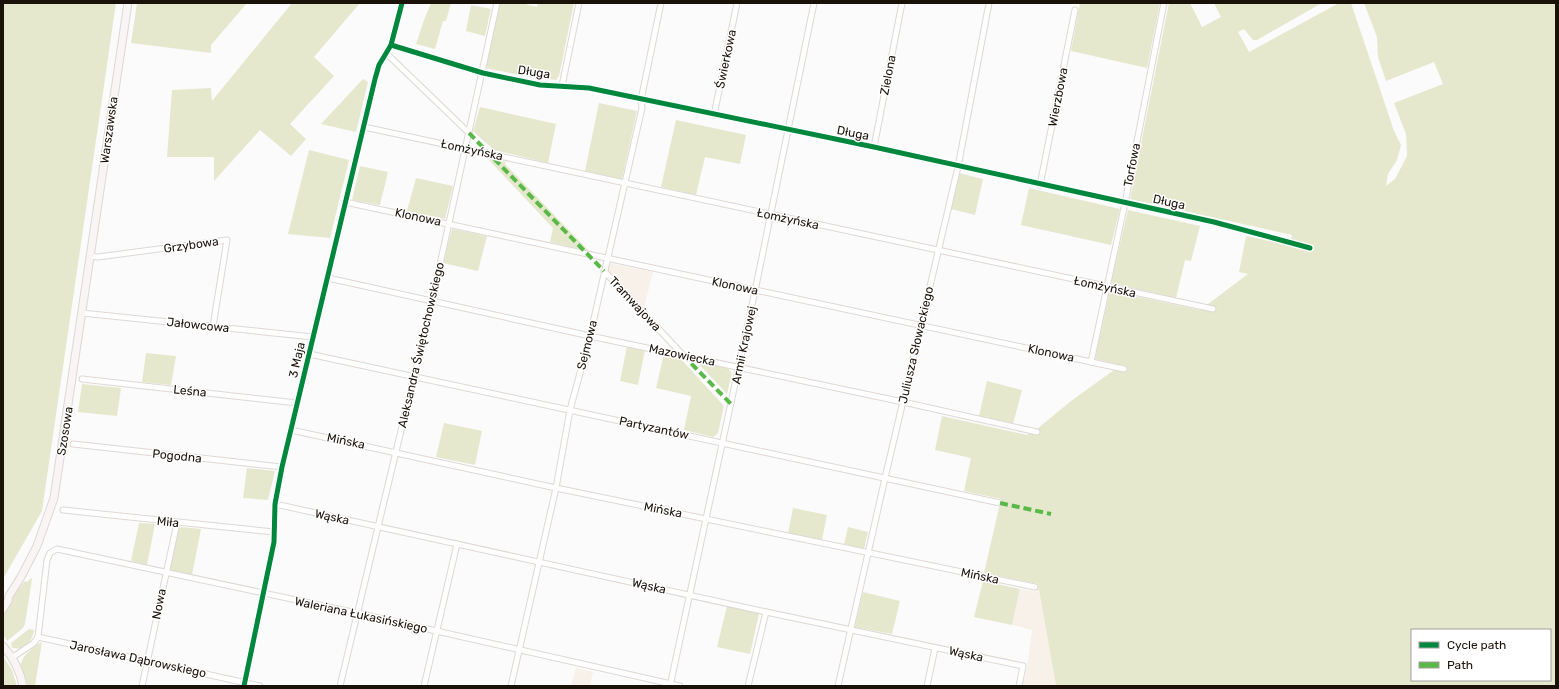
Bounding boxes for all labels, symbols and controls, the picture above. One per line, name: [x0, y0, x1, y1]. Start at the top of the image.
street label: Świerkowa: [713, 28, 739, 90]
street label: Zielona: [877, 54, 899, 96]
street label: Długa: [517, 63, 551, 81]
street label: Wierzbowa: [1045, 66, 1071, 128]
street label: Warszawska: [97, 96, 121, 164]
street label: Długa: [836, 123, 870, 143]
street label: Łomżyńska: [440, 137, 504, 163]
street label: Torfowa: [1121, 142, 1143, 188]
street label: Długa: [1152, 192, 1186, 212]
street label: Klonowa: [394, 205, 442, 229]
street label: Łomżyńska: [756, 206, 820, 232]
street label: Grzybowa: [163, 234, 219, 256]
street label: Aleksandra Świętochowskiego: [395, 261, 447, 429]
street label: Tramwajowa: [606, 274, 664, 334]
street label: Klonowa: [711, 274, 759, 298]
street label: Łomżyńska: [1073, 274, 1137, 300]
street label: Juliusza Słowackiego: [896, 285, 936, 405]
street label: Armii Krajowej: [729, 305, 759, 385]
street label: Jałowcowa: [166, 315, 230, 335]
street label: Sejmowa: [574, 319, 600, 371]
street label: 3 Maja: [286, 341, 308, 379]
street label: Mazowiecka: [648, 341, 716, 369]
street label: Klonowa: [1027, 341, 1075, 365]
street label: Leśna: [173, 382, 207, 400]
street label: Szosowa: [54, 406, 76, 456]
street label: Partyzantów: [618, 414, 691, 442]
street label: Mińska: [326, 430, 366, 452]
street label: Pogodna: [152, 446, 202, 466]
street label: Mińska: [643, 499, 683, 521]
street label: Wąska: [314, 507, 350, 527]
street label: Miła: [156, 514, 180, 530]
street label: Mińska: [960, 565, 1000, 587]
street label: Wąska: [630, 575, 668, 597]
street label: Nowa: [149, 587, 169, 621]
street label: Waleriana Łukasińskiego: [293, 594, 429, 636]
legend: [1411, 629, 1551, 681]
street label: Jarosława Dąbrowskiego: [68, 638, 208, 680]
text: Cycle path: [1447, 638, 1506, 652]
street label: Wąska: [948, 644, 984, 664]
text: Path: [1447, 658, 1473, 672]

